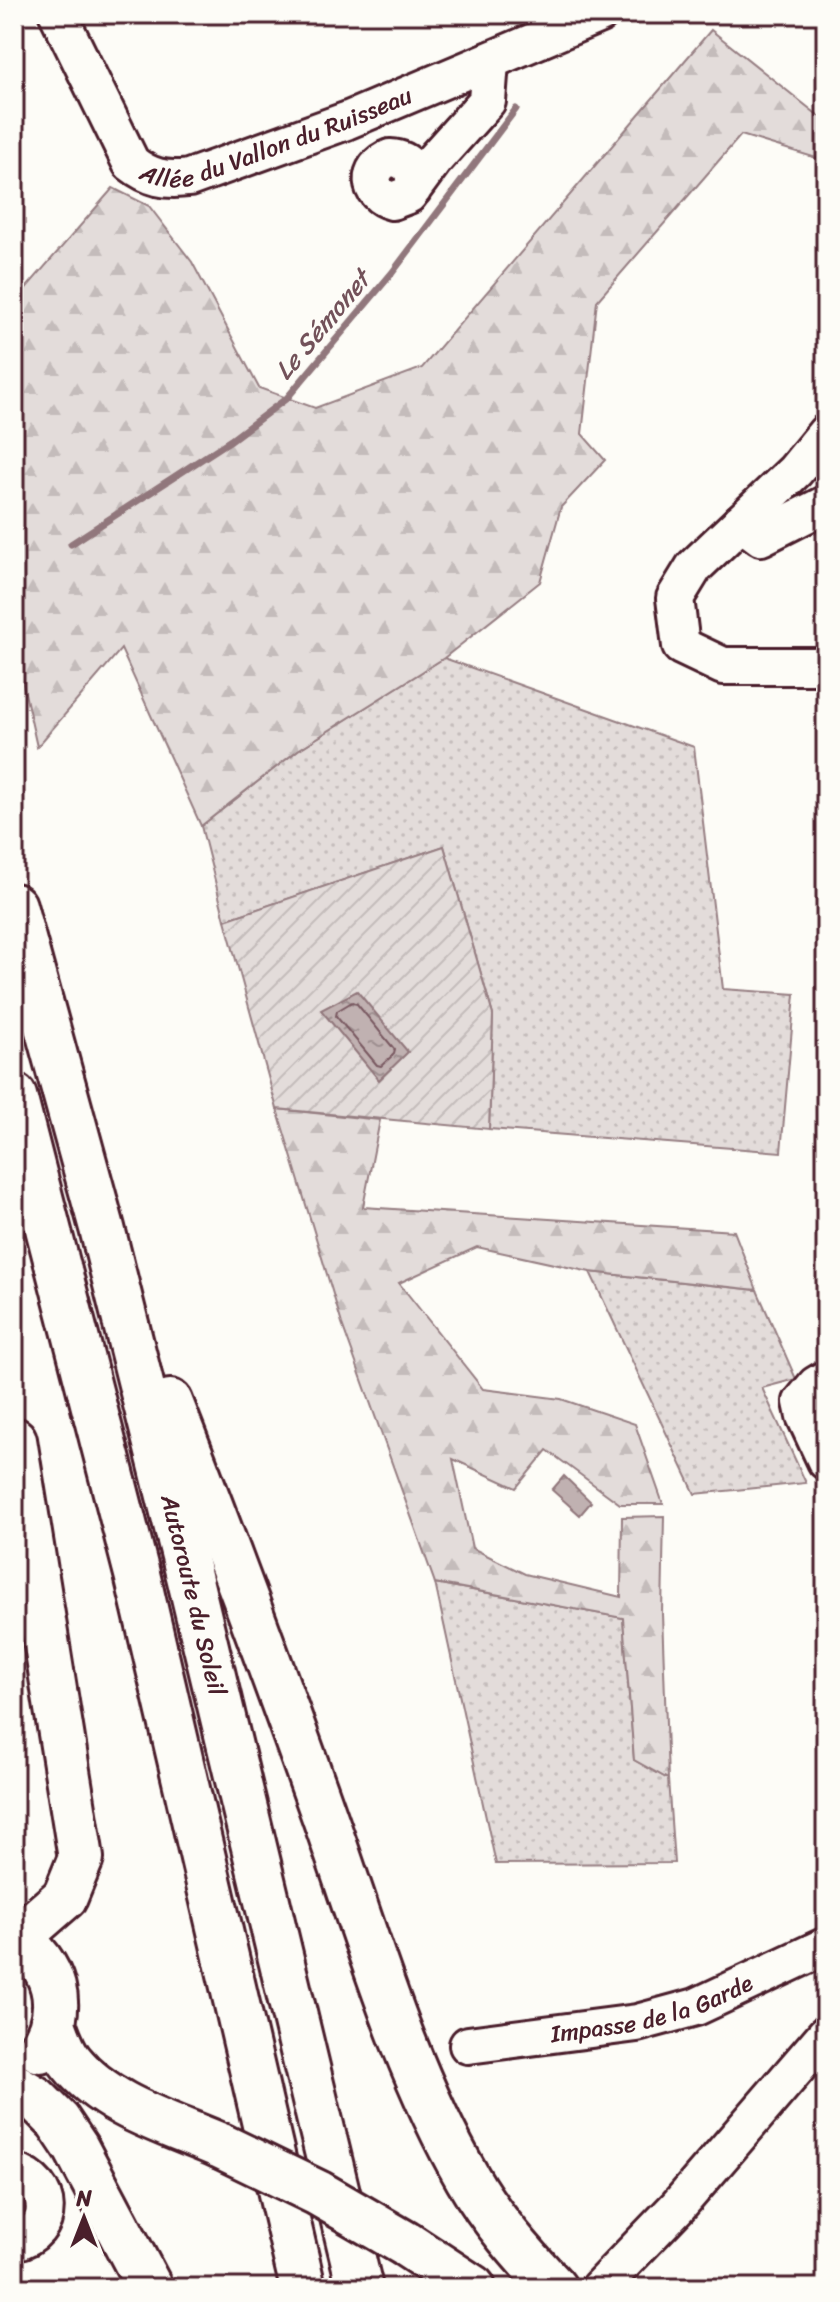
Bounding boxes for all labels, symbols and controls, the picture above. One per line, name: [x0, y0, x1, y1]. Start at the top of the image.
street label: Allée du Vallon du Ruisseau: [132, 74, 419, 200]
water label: Le Sémonet: [262, 256, 385, 390]
street label: Autoroute du Soleil: [148, 1489, 238, 1701]
street label: Impasse de la Garde: [547, 1962, 760, 2055]
north arrow: [44, 2178, 124, 2258]
text: N: [75, 2179, 92, 2218]

